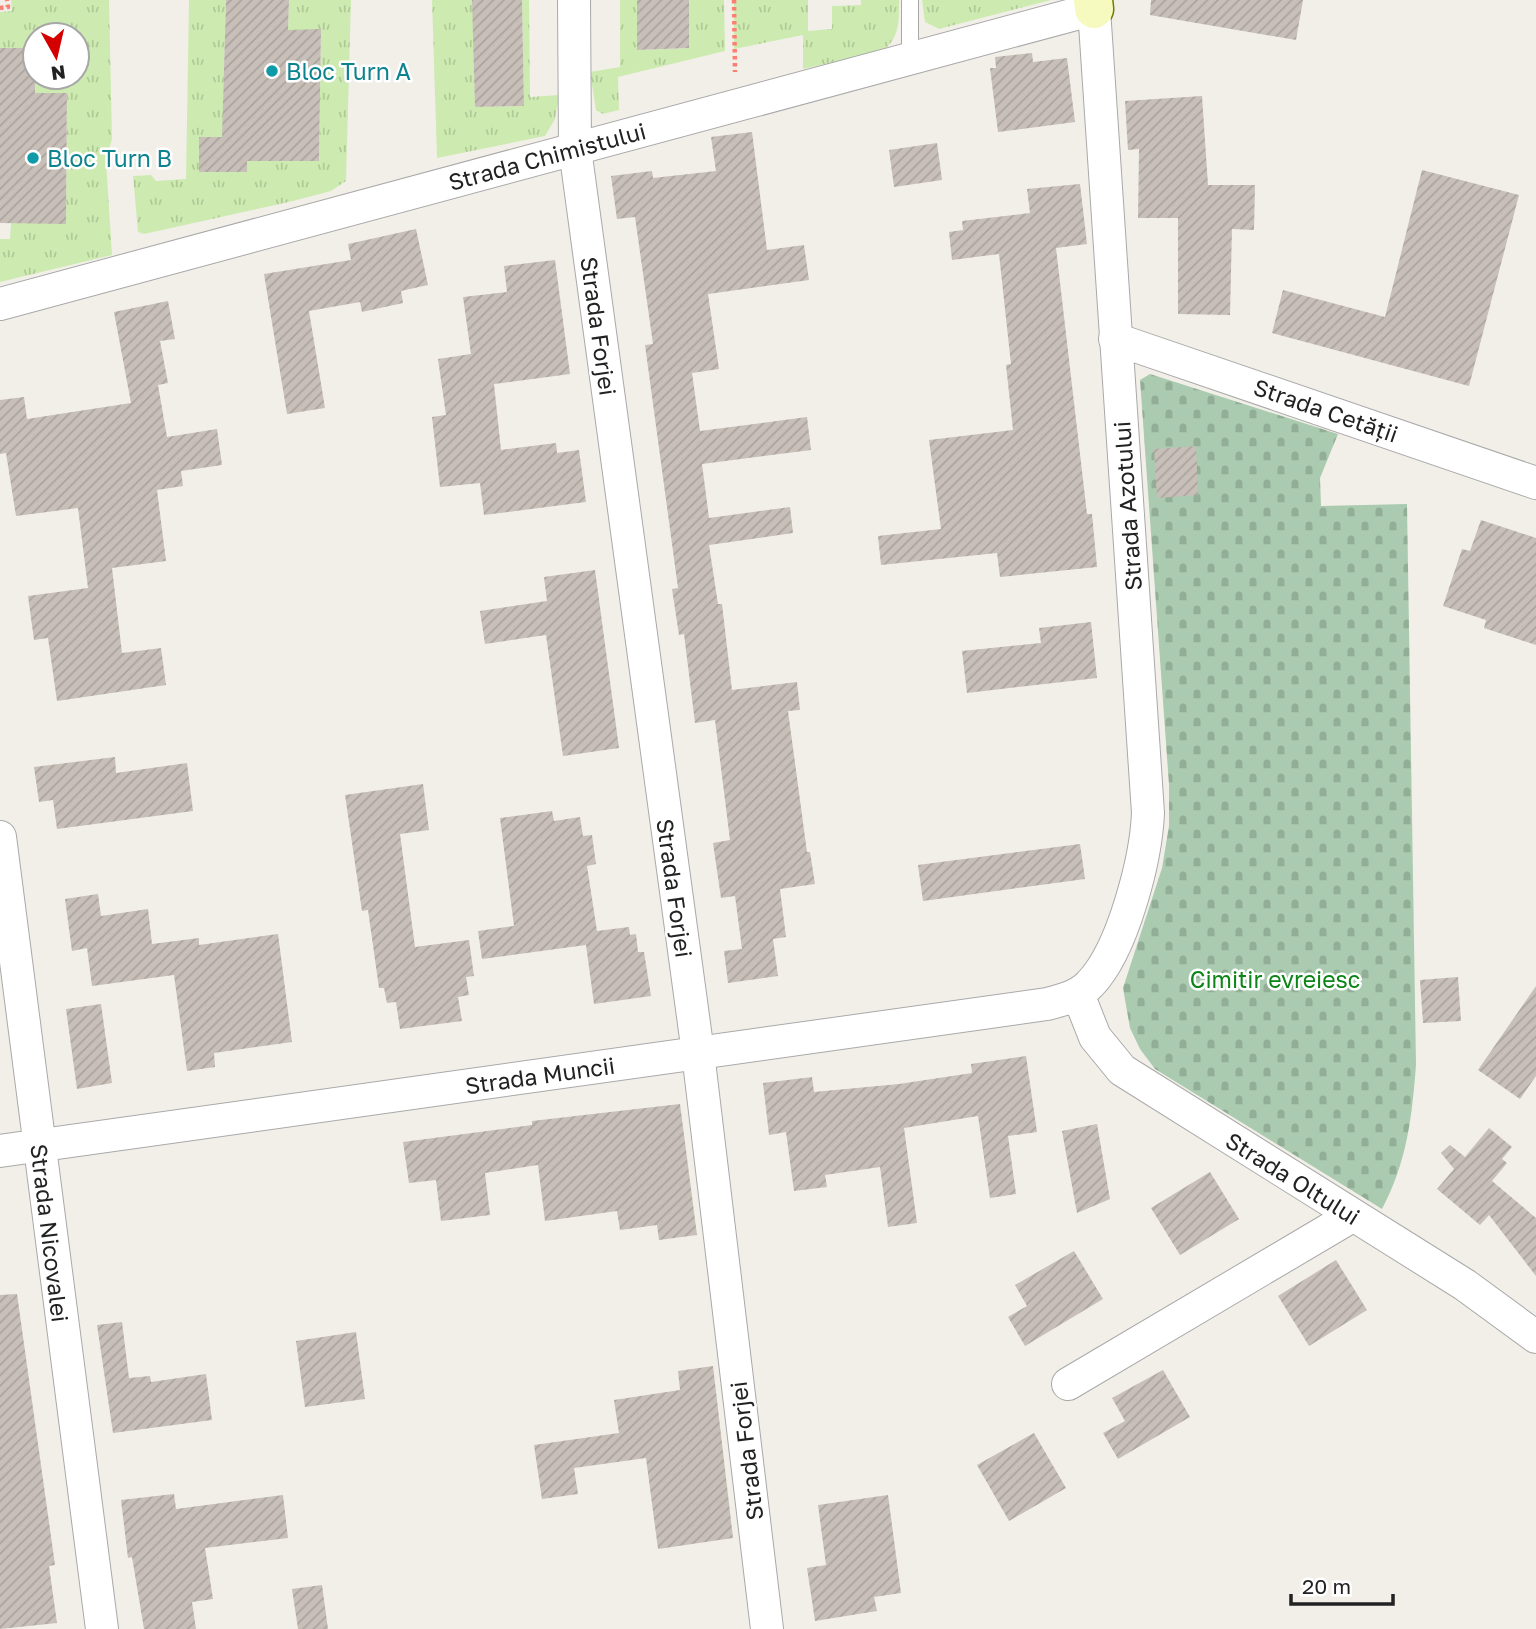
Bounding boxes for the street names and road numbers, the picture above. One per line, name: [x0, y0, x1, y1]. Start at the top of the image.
street label: Strada Chimistului: [445, 116, 649, 196]
street label: Strada Forjei: [575, 255, 623, 397]
street label: Strada Cetății: [1250, 372, 1402, 449]
street label: Strada Azotului: [1107, 420, 1147, 592]
street label: Strada Forjei: [651, 817, 699, 959]
street label: Strada Muncii: [463, 1051, 617, 1099]
street label: Strada Oltului: [1221, 1126, 1365, 1230]
street label: Strada Nicovalei: [25, 1142, 75, 1324]
street label: Strada Forjei: [724, 1380, 768, 1522]

